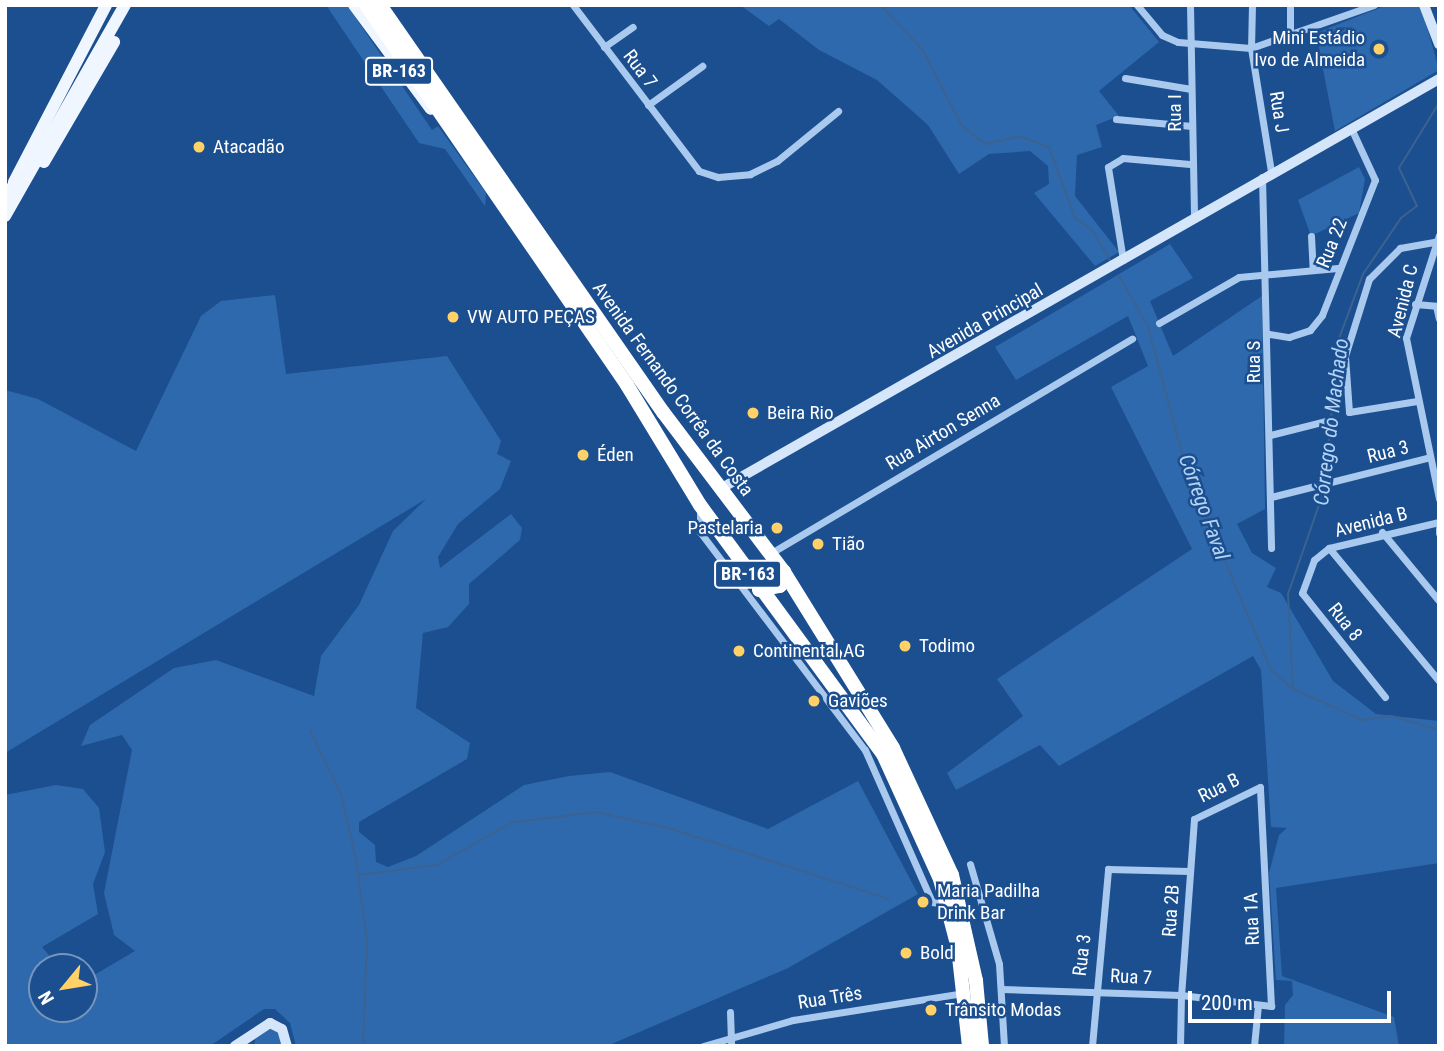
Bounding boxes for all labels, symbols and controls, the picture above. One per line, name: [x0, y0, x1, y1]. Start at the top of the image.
place label: Mini Estádio Ivo de Almeida: [1254, 27, 1365, 71]
marker: Mini Estádio Ivo de Almeida: [1371, 41, 1387, 57]
street label: Rua 7: [618, 45, 662, 93]
road number: BR-163: [364, 56, 434, 86]
street label: Rua J: [1264, 90, 1294, 134]
street label: Rua I: [1164, 94, 1186, 132]
place label: Atacadão: [213, 136, 284, 158]
marker: Atacadão: [191, 139, 207, 155]
street label: Rua 22: [1312, 215, 1352, 271]
street label: Avenida C: [1383, 262, 1423, 340]
street label: Avenida Fernando Corrêa da Costa: [588, 278, 758, 500]
street label: Avenida Principal: [923, 279, 1047, 363]
place label: VW AUTO PEÇAS: [467, 306, 595, 328]
marker: VW AUTO PEÇAS: [445, 309, 461, 325]
water label: Córrego do Machado: [1308, 337, 1354, 507]
street label: Rua S: [1243, 341, 1265, 383]
street label: Rua Airton Senna: [882, 389, 1004, 475]
place label: Beira Rio: [767, 402, 834, 424]
marker: Beira Rio: [745, 405, 761, 421]
street label: Rua 3: [1365, 436, 1411, 468]
place label: Éden: [597, 444, 634, 466]
marker: Éden: [575, 447, 591, 463]
water label: Córrego Faval: [1173, 451, 1235, 563]
street label: Avenida B: [1332, 502, 1410, 542]
place label: Pastelaria: [688, 517, 763, 539]
marker: Pastelaria: [769, 520, 785, 536]
place label: Tião: [832, 533, 865, 555]
marker: Tião: [810, 536, 826, 552]
road number: BR-163: [713, 560, 783, 588]
street label: Rua 8: [1323, 598, 1367, 646]
place label: Todimo: [919, 635, 975, 657]
marker: Todimo: [897, 638, 913, 654]
place label: Continental AG: [753, 640, 865, 662]
marker: Continental AG: [731, 643, 747, 659]
place label: Gaviões: [828, 690, 888, 712]
marker: Gaviões: [806, 693, 822, 709]
street label: Rua B: [1195, 768, 1243, 808]
place label: Maria Padilha Drink Bar: [937, 880, 1040, 924]
street label: Rua 2B: [1158, 884, 1184, 938]
street label: Rua 1A: [1240, 892, 1264, 946]
marker: Maria Padilha Drink Bar: [915, 894, 931, 910]
street label: Rua 3: [1068, 933, 1096, 977]
place label: Bold: [920, 942, 954, 964]
marker: Bold: [898, 945, 914, 961]
north arrow: [28, 953, 98, 1023]
street label: Rua 7: [1109, 965, 1153, 989]
scale bar: [1192, 978, 1395, 1022]
street label: Rua Três: [796, 982, 864, 1014]
text: N: [33, 987, 59, 1009]
text: 200 m: [1201, 991, 1253, 1015]
place label: Trânsito Modas: [945, 999, 1061, 1021]
marker: Trânsito Modas: [923, 1002, 939, 1018]

